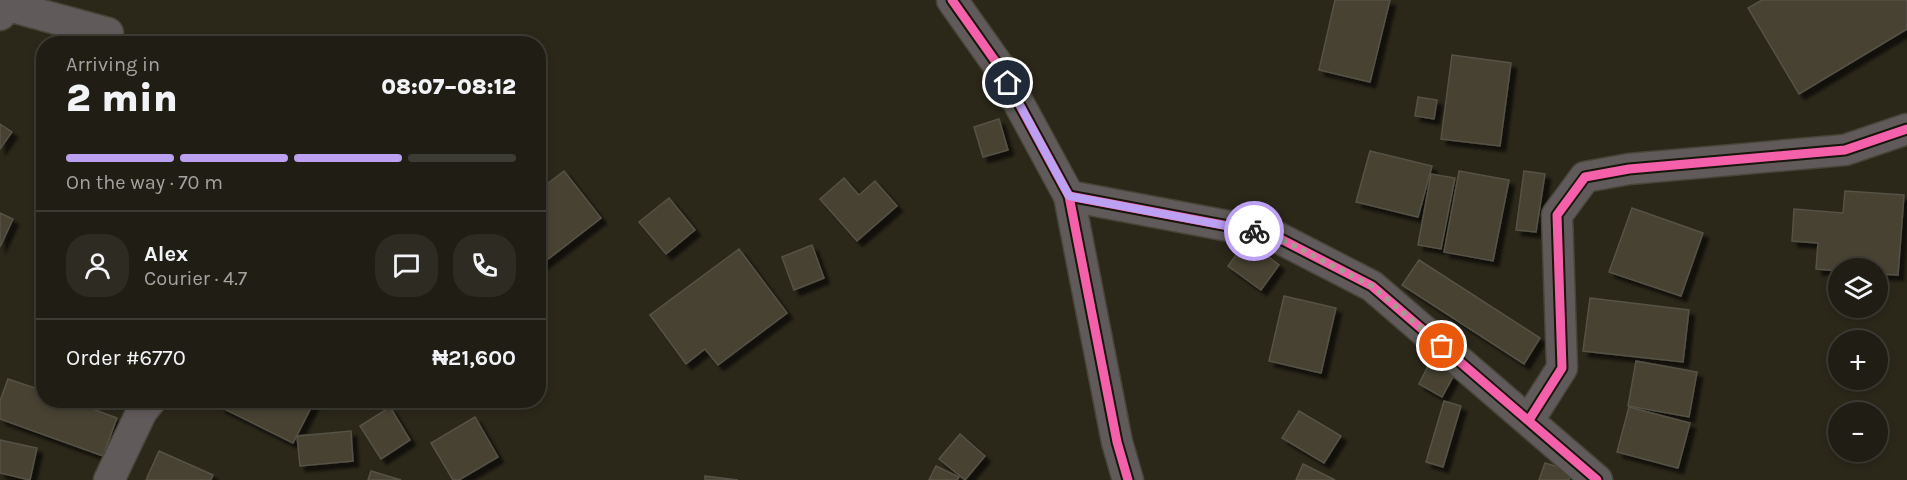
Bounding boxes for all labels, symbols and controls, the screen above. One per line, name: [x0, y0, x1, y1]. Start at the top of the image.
text: Arriving in: [66, 53, 160, 76]
pin: [982, 57, 1033, 108]
icon: home: [991, 66, 1024, 99]
text: 08:07–08:12: [381, 74, 516, 100]
text: 2 min: [66, 75, 178, 121]
text: On the way · 70 m: [66, 171, 223, 194]
courier: [1224, 201, 1284, 261]
icon: bike: [1238, 215, 1271, 248]
button: person: [66, 234, 129, 297]
button: chat: [375, 234, 438, 297]
button: phone: [453, 234, 516, 297]
text: Alex: [144, 241, 188, 267]
map controls: [1828, 258, 1888, 462]
button: layers: [1828, 258, 1888, 318]
text: Courier · 4.7: [144, 267, 247, 290]
pin: [1416, 320, 1467, 371]
icon: bag: [1425, 329, 1458, 362]
button: +: [1828, 330, 1888, 390]
text: Order #6770: [66, 345, 186, 371]
text: ₦21,600: [432, 345, 516, 371]
button: −: [1828, 402, 1888, 462]

